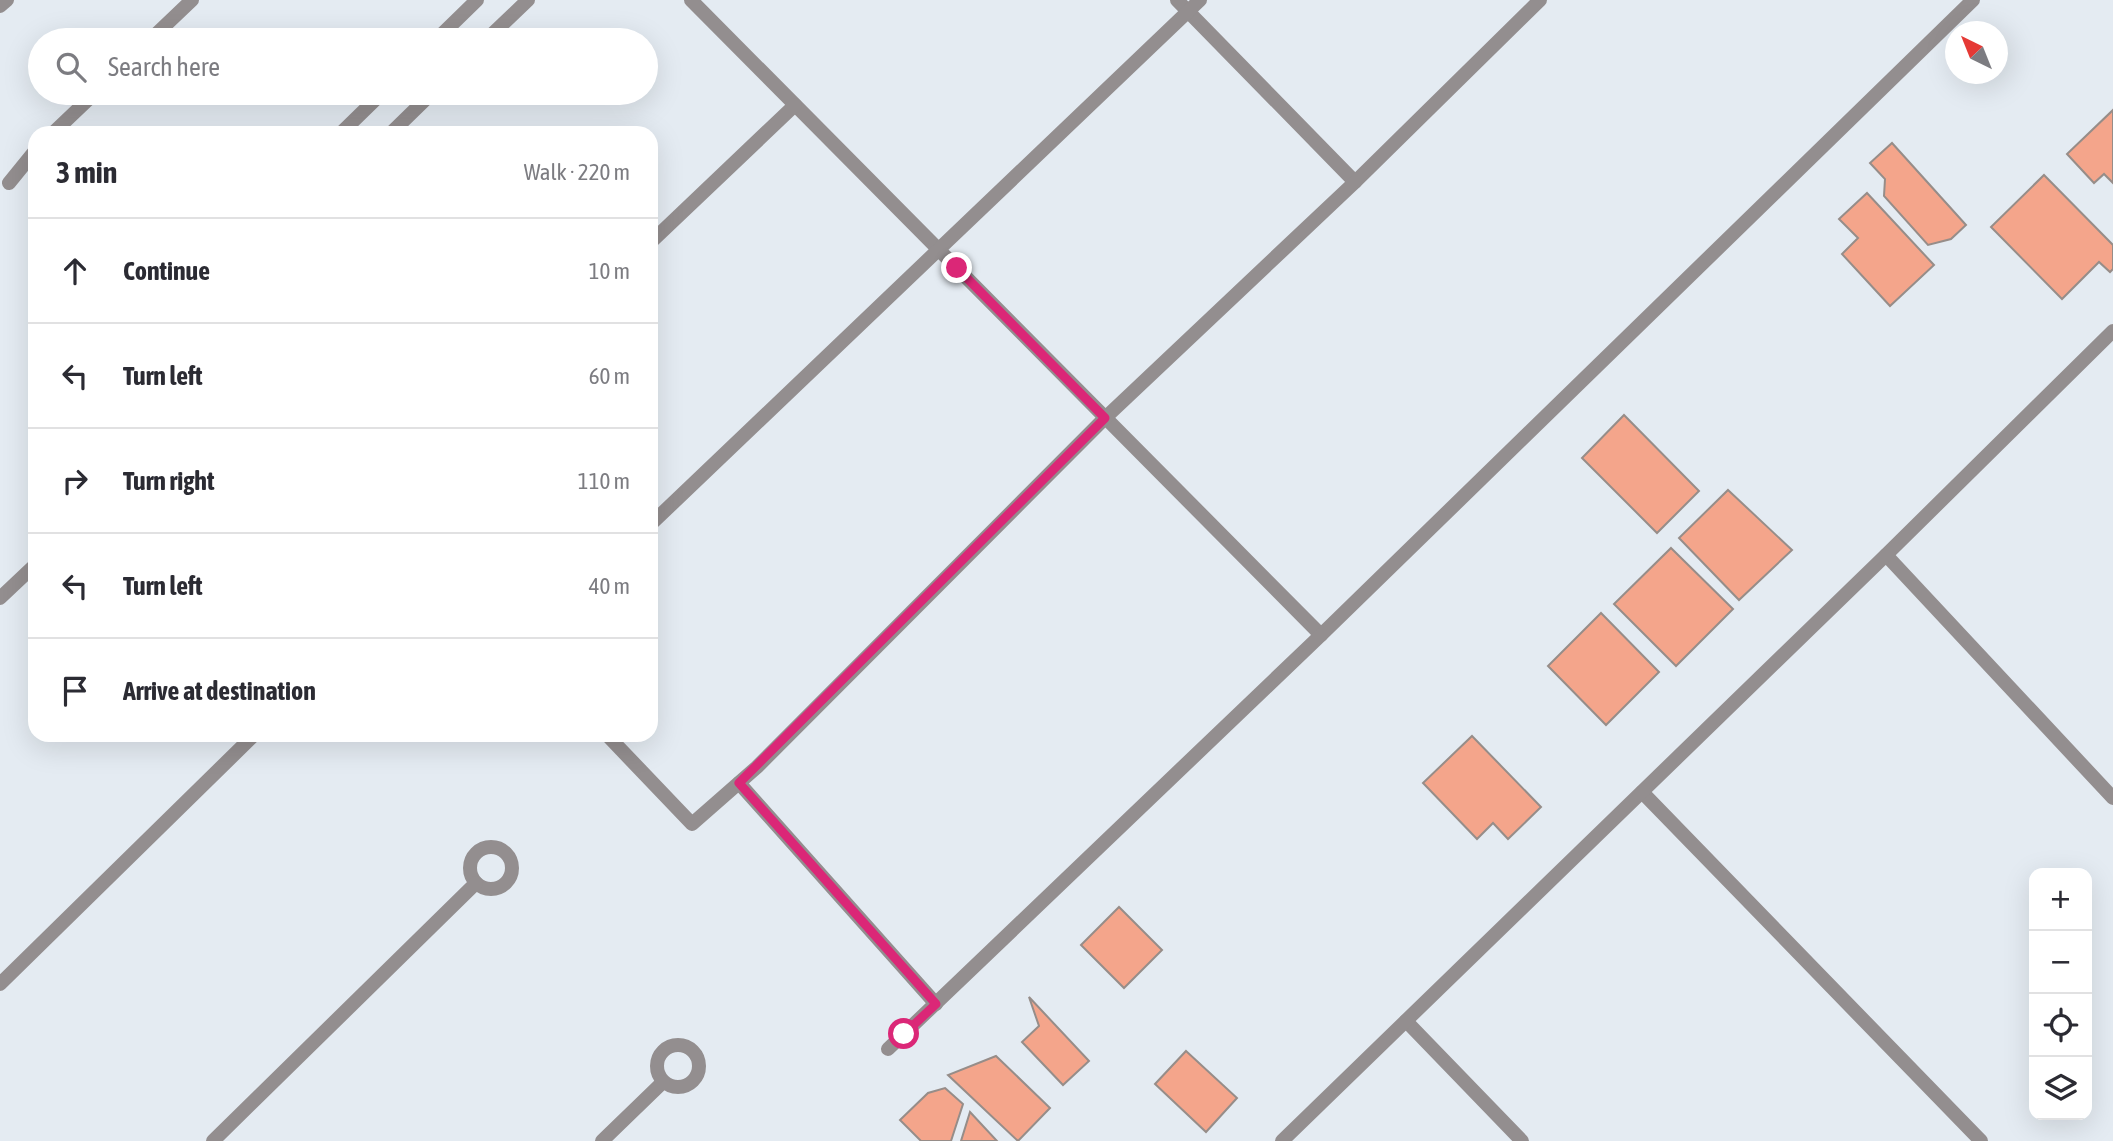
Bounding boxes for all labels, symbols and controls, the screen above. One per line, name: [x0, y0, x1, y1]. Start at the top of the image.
north arrow: [1945, 21, 2008, 84]
search box: [28, 28, 658, 105]
icon: search: [52, 48, 90, 86]
text: Search here: [108, 52, 220, 82]
text: 3 min: [56, 155, 117, 189]
text: Walk · 220 m: [524, 159, 630, 185]
icon: ahead: [56, 252, 94, 290]
route end: [941, 252, 972, 283]
text: Continue: [123, 256, 210, 286]
text: 10 m: [589, 258, 630, 284]
icon: left: [56, 357, 94, 395]
text: Turn left: [123, 361, 203, 391]
text: 60 m: [589, 363, 630, 389]
icon: right: [56, 462, 94, 500]
text: Turn right: [123, 466, 214, 496]
text: 110 m: [578, 468, 630, 494]
icon: left: [56, 567, 94, 605]
text: Turn left: [123, 571, 203, 601]
text: 40 m: [589, 573, 630, 599]
icon: arrive: [56, 672, 94, 710]
text: Arrive at destination: [123, 676, 316, 706]
map controls: [2029, 868, 2092, 1120]
button: +: [2029, 868, 2092, 931]
button: −: [2029, 931, 2092, 994]
button: locate: [2029, 994, 2092, 1057]
route start: [888, 1018, 919, 1049]
button: layers: [2029, 1057, 2092, 1120]

